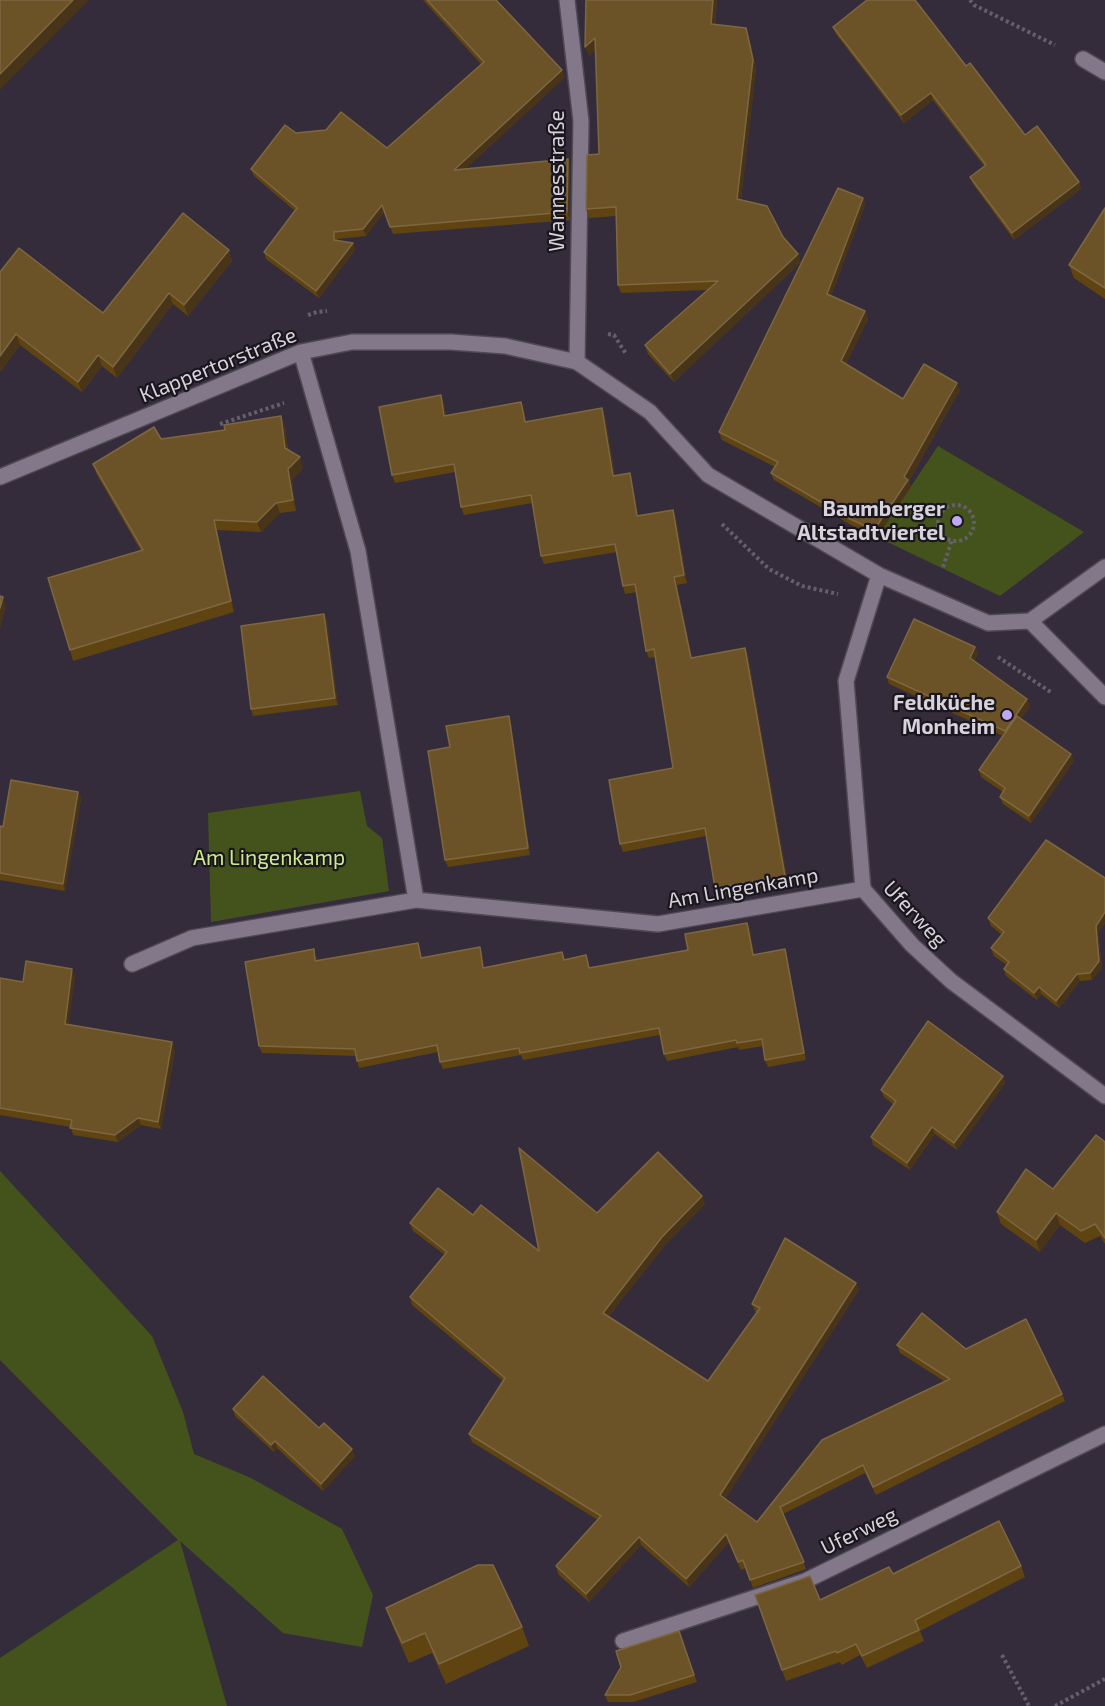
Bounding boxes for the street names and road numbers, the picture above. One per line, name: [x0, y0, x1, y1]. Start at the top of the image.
street label: Wannesstraße: [544, 110, 570, 252]
street label: Klappertorstraße: [136, 322, 300, 408]
street label: Am Lingenkamp: [666, 862, 820, 914]
street label: Uferweg: [878, 876, 952, 952]
street label: Uferweg: [817, 1502, 901, 1560]

